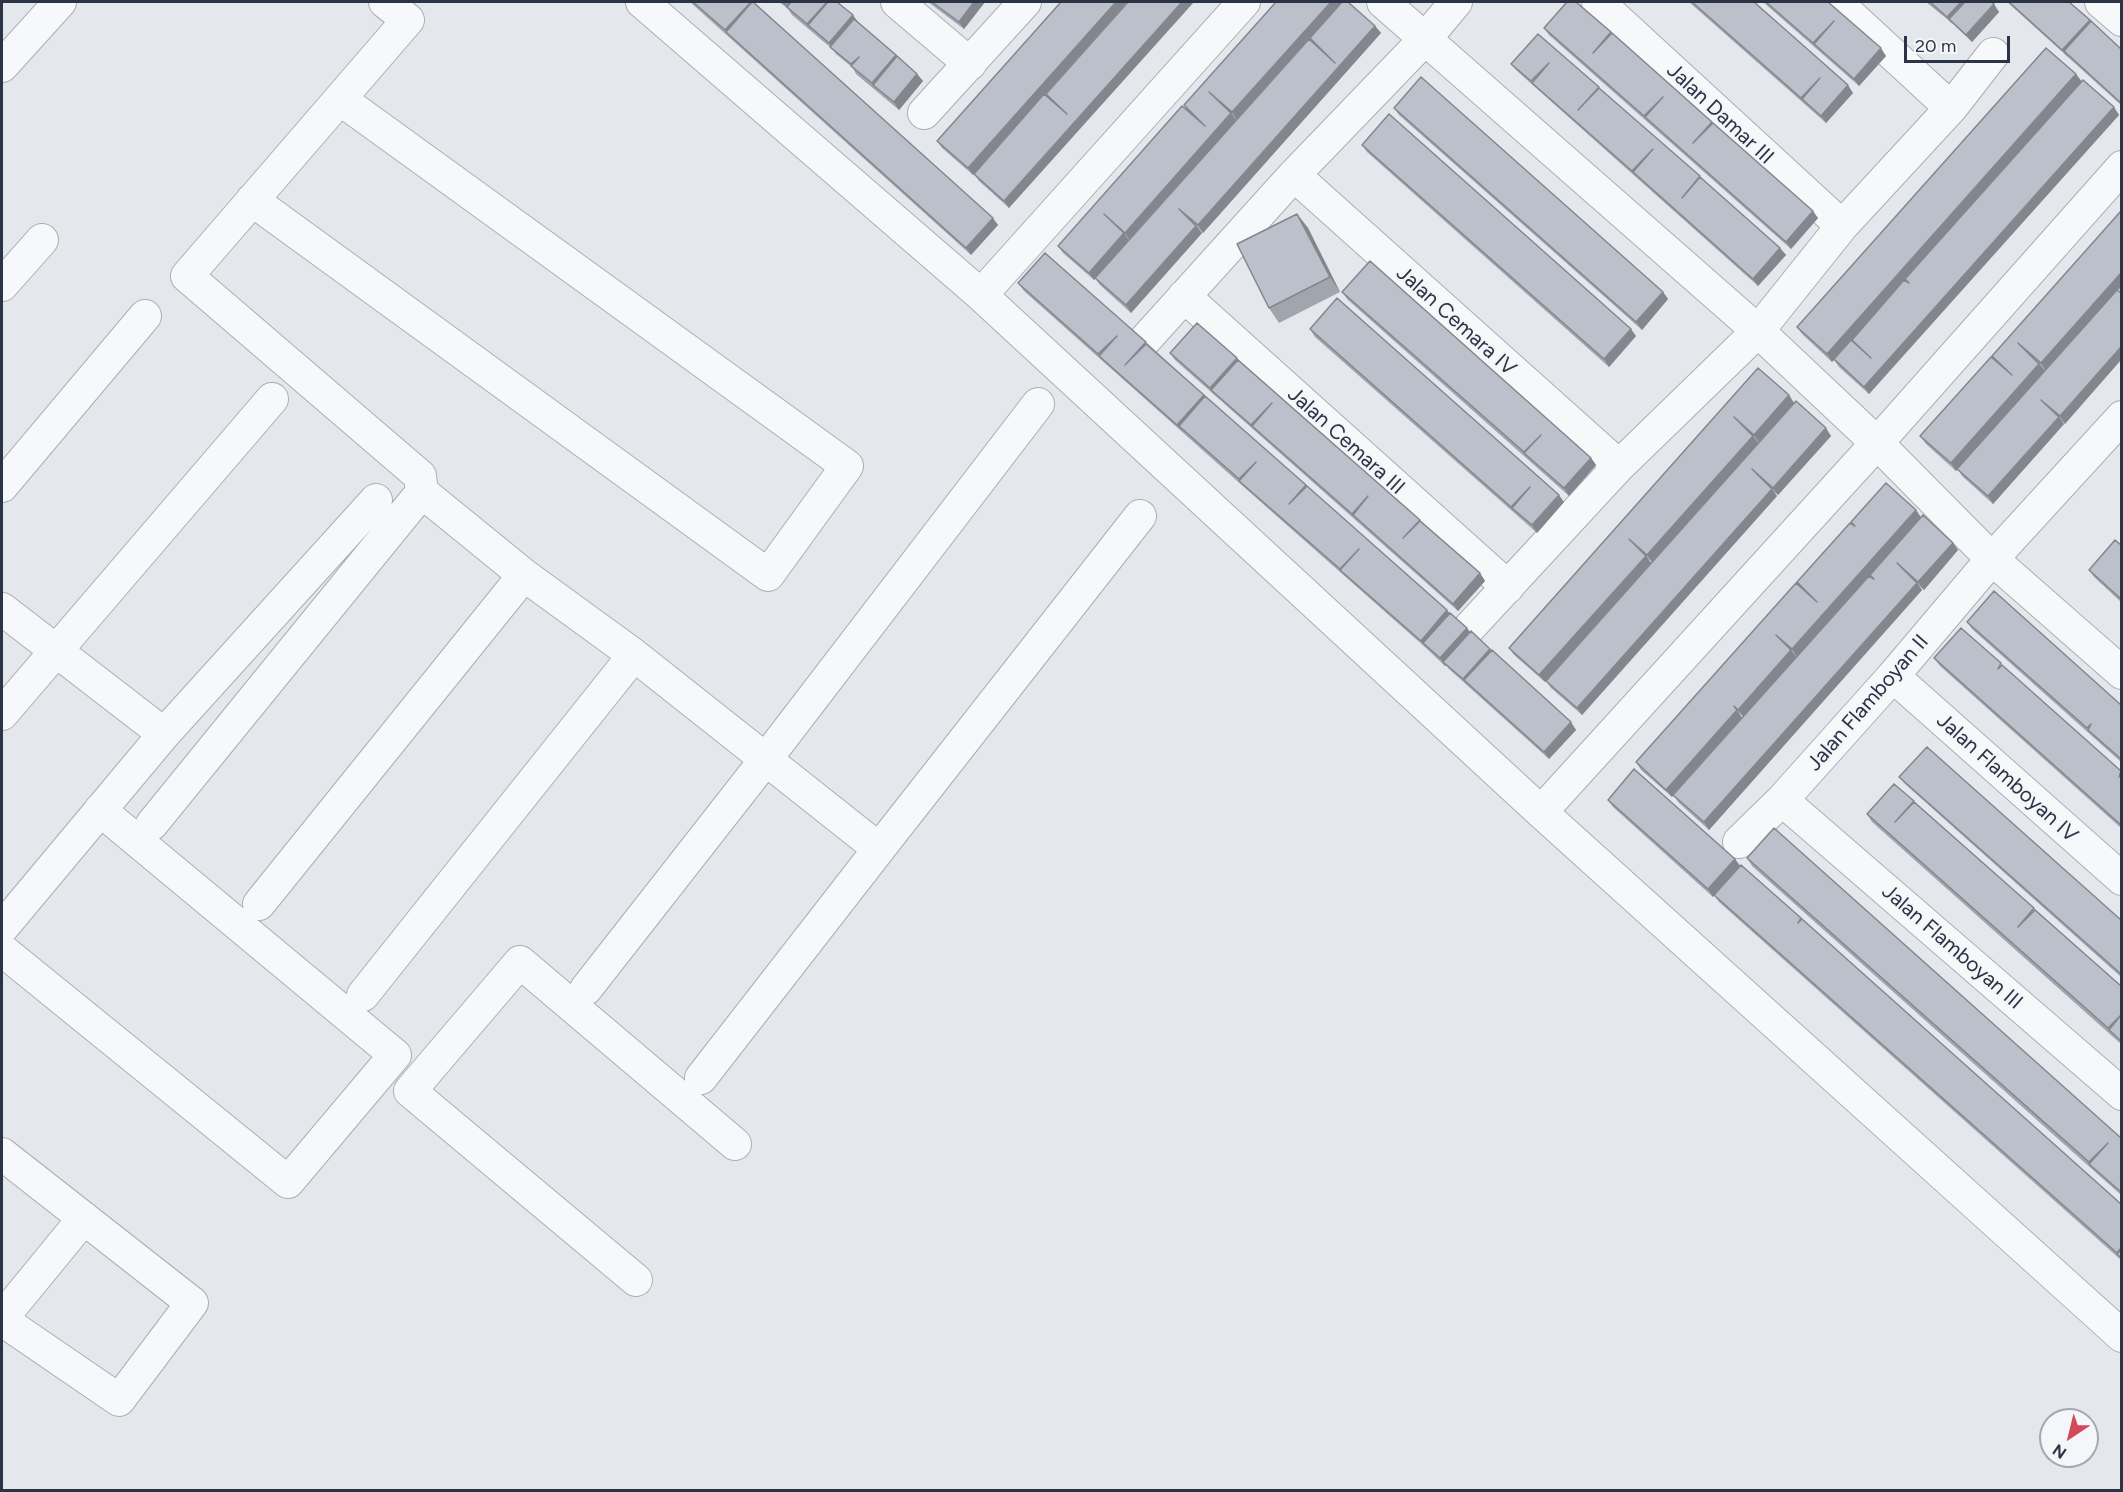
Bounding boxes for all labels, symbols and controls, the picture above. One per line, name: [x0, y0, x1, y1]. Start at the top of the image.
scale bar: [1907, 24, 2014, 62]
text: 20 m: [1915, 35, 1956, 57]
street label: Jalan Damar III: [1661, 58, 1779, 170]
street label: Jalan Cemara IV: [1391, 261, 1521, 381]
street label: Jalan Cemara III: [1282, 382, 1410, 500]
street label: Jalan Flamboyan II: [1802, 630, 1934, 776]
street label: Jalan Flamboyan IV: [1931, 708, 2083, 848]
street label: Jalan Flamboyan III: [1877, 879, 2027, 1015]
north arrow: [2039, 1408, 2099, 1468]
text: N: [2049, 1440, 2070, 1463]

